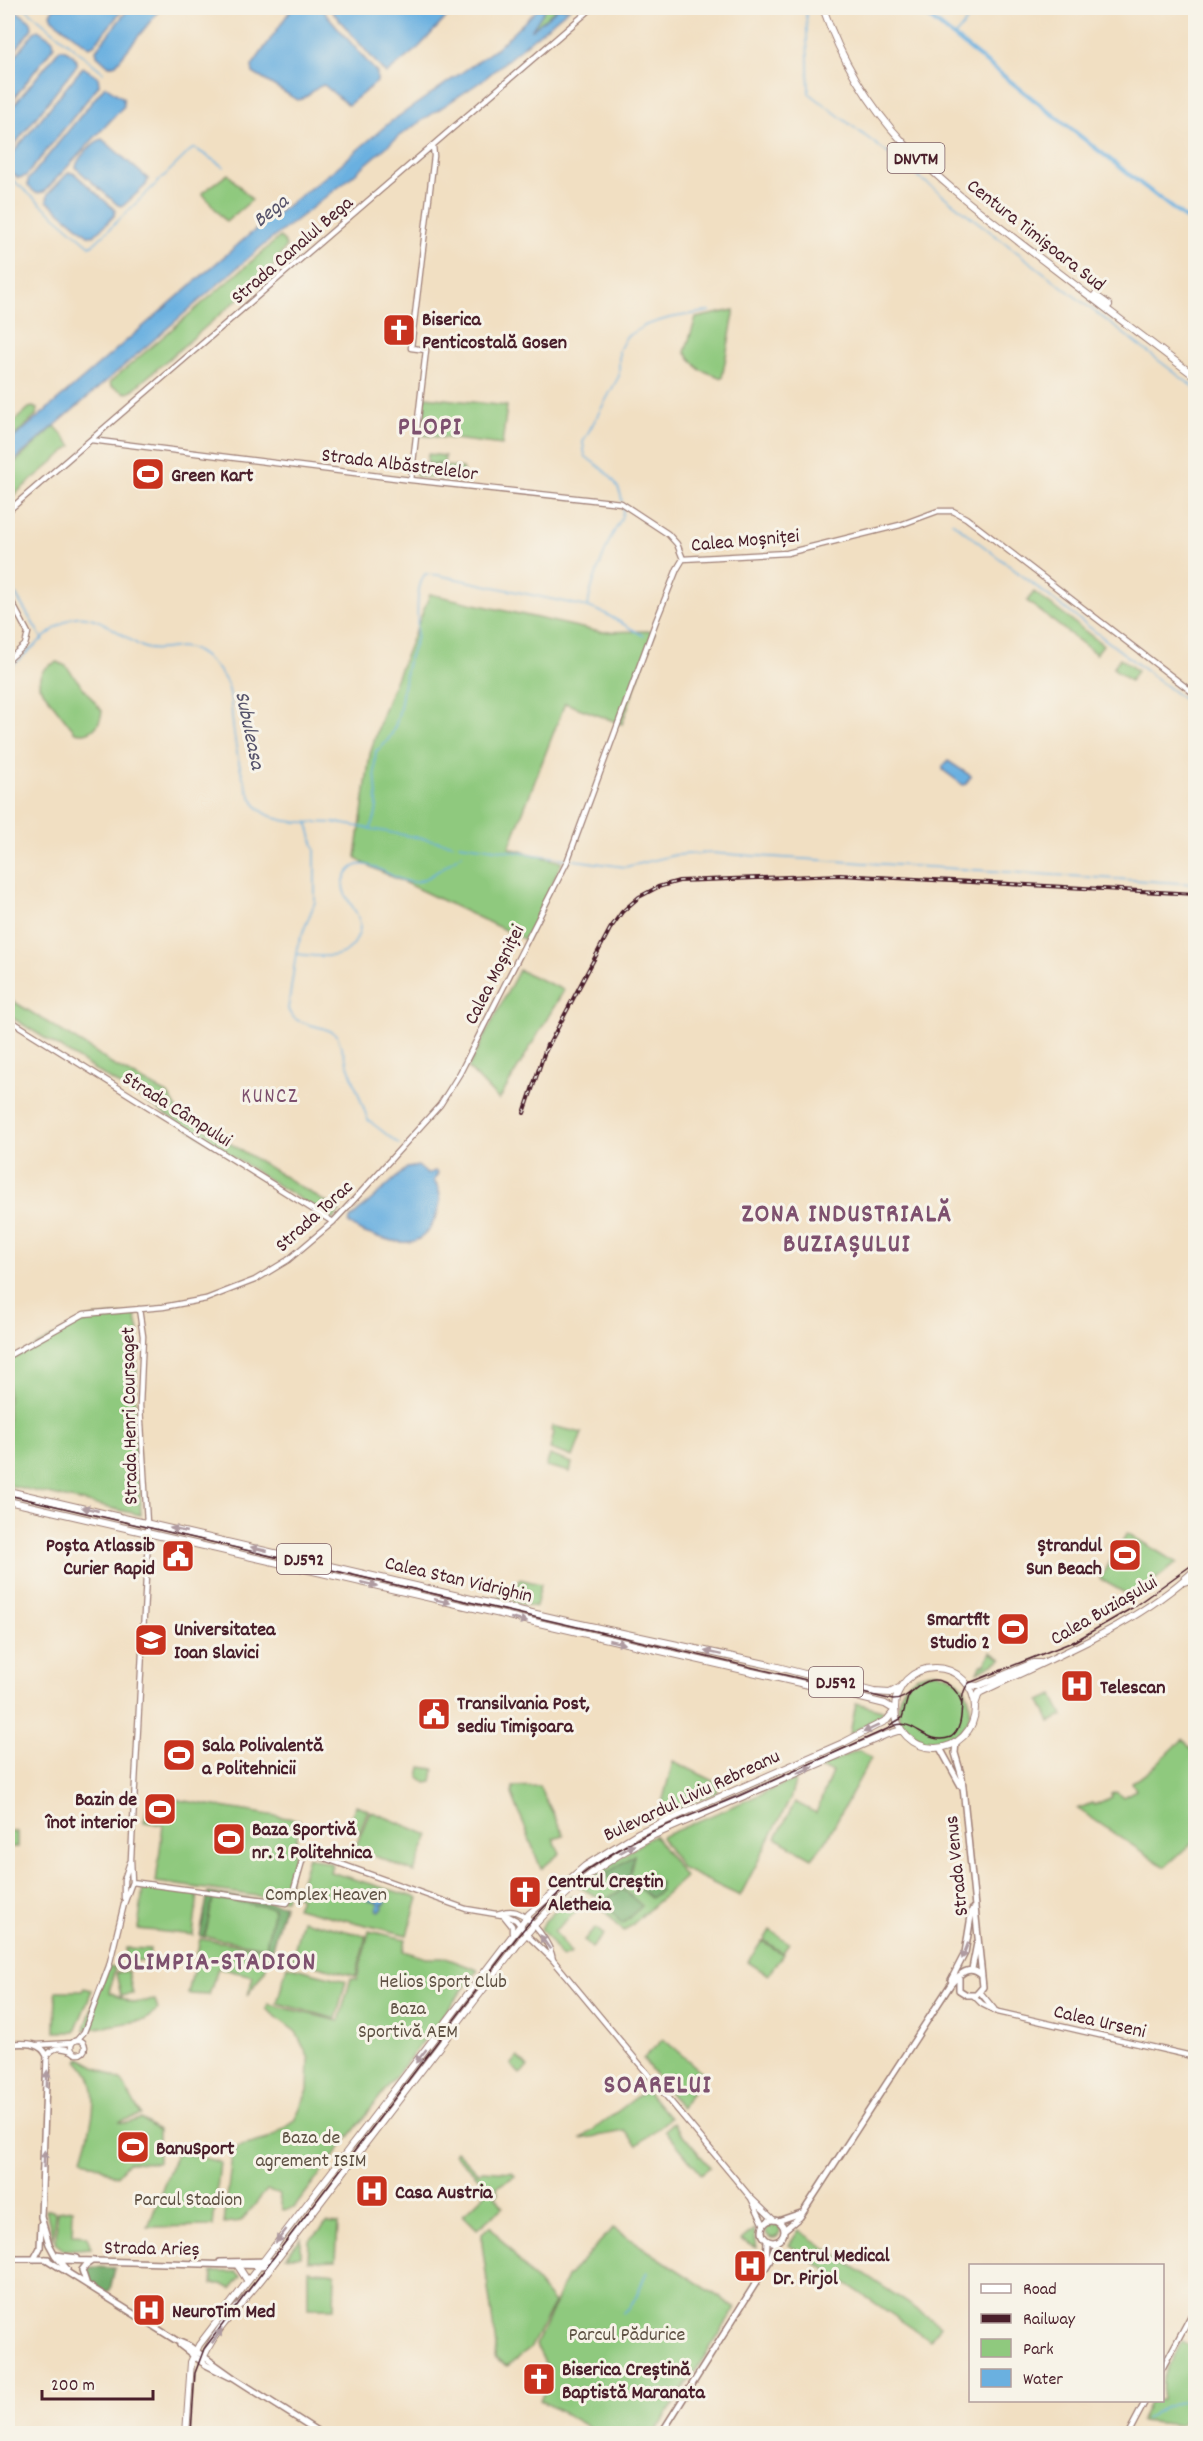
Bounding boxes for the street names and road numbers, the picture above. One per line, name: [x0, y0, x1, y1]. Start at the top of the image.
road number: DNVTM: [888, 143, 944, 173]
street label: Centura Timișoara Sud: [960, 173, 1110, 300]
street label: Strada Canalul Bega: [226, 190, 360, 312]
street label: Strada Albăstrelelor: [320, 442, 480, 490]
street label: Calea Moșniței: [690, 523, 801, 561]
street label: Calea Moșniței: [459, 920, 533, 1030]
street label: Strada Câmpului: [116, 1066, 237, 1156]
street label: Strada Torac: [270, 1175, 360, 1260]
street label: Strada Henri Coursaget: [115, 1327, 147, 1505]
road number: DJ592: [277, 1544, 331, 1574]
street label: Calea Stan Vidrighin: [382, 1550, 535, 1612]
street label: Calea Buziașului: [1046, 1569, 1164, 1654]
road number: DJ592: [809, 1667, 863, 1697]
street label: Bulevardul Liviu Rebreanu: [599, 1743, 785, 1850]
street label: Strada Venus: [939, 1814, 977, 1917]
street label: Calea Urseni: [1050, 1999, 1149, 2047]
street label: Strada Arieș: [104, 2235, 200, 2265]

